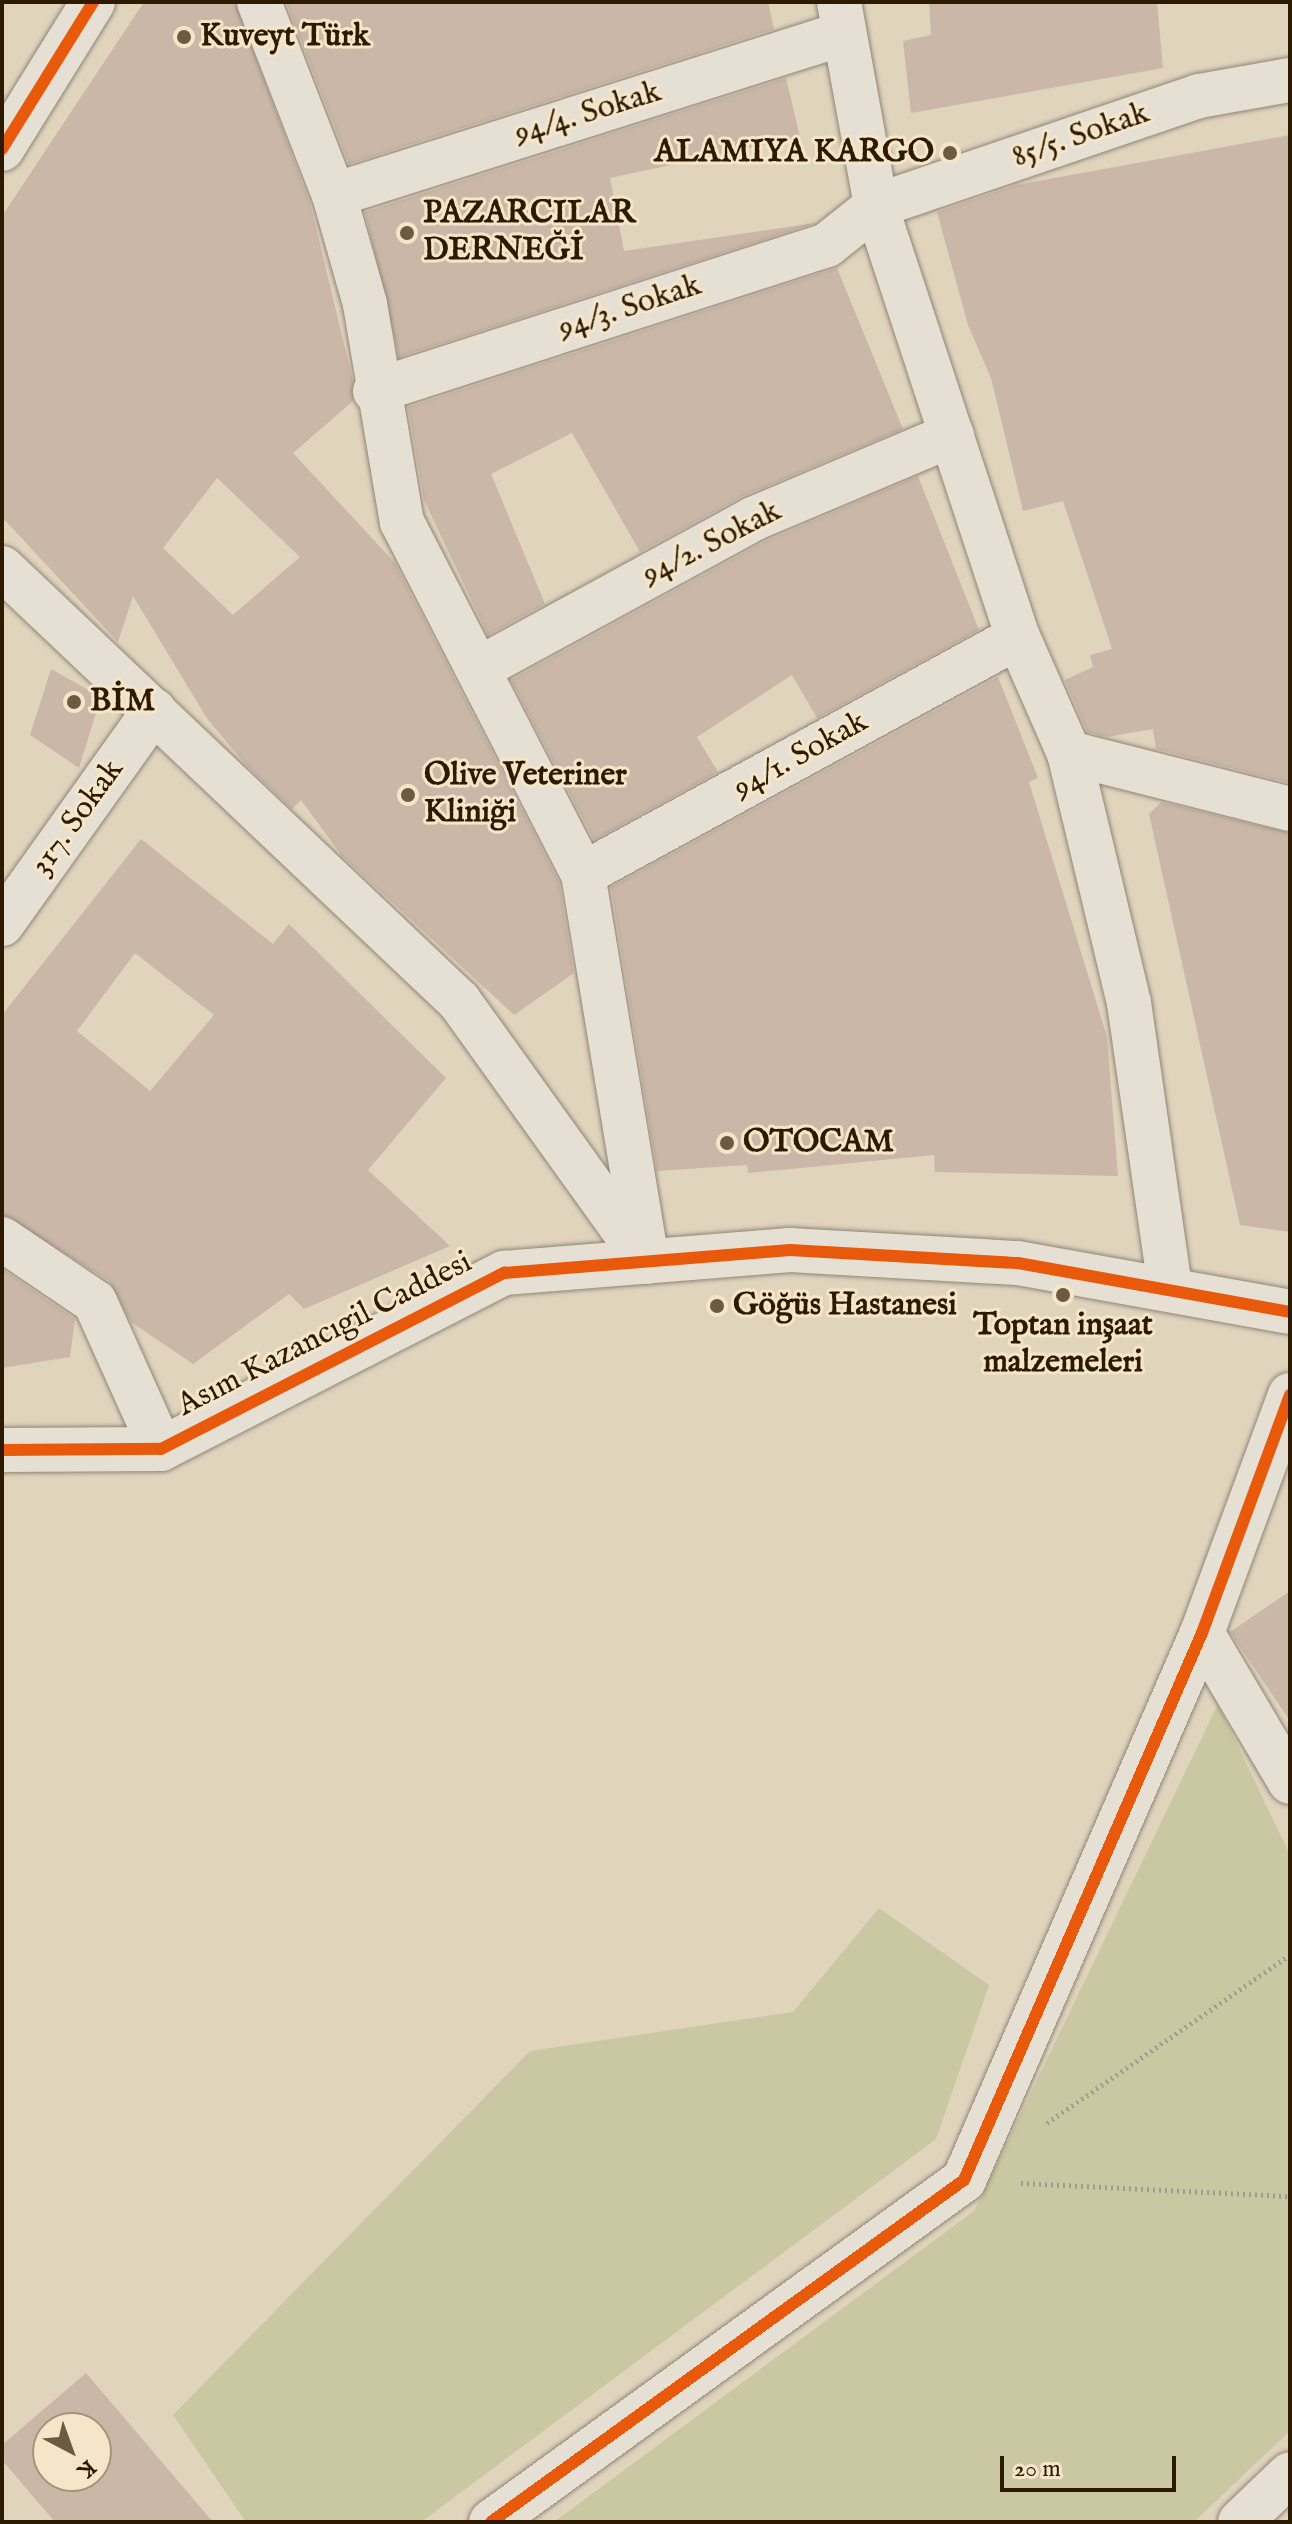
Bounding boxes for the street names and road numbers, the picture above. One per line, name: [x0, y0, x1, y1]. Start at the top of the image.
street label: 94/4. Sokak: [510, 74, 666, 154]
street label: 85/5. Sokak: [1008, 95, 1154, 177]
street label: 94/3. Sokak: [554, 267, 706, 349]
street label: 94/2. Sokak: [636, 493, 788, 595]
street label: 94/1. Sokak: [727, 703, 875, 809]
street label: 317. Sokak: [23, 752, 133, 884]
street label: Asım Kazancıgil Caddesi: [171, 1244, 479, 1426]

